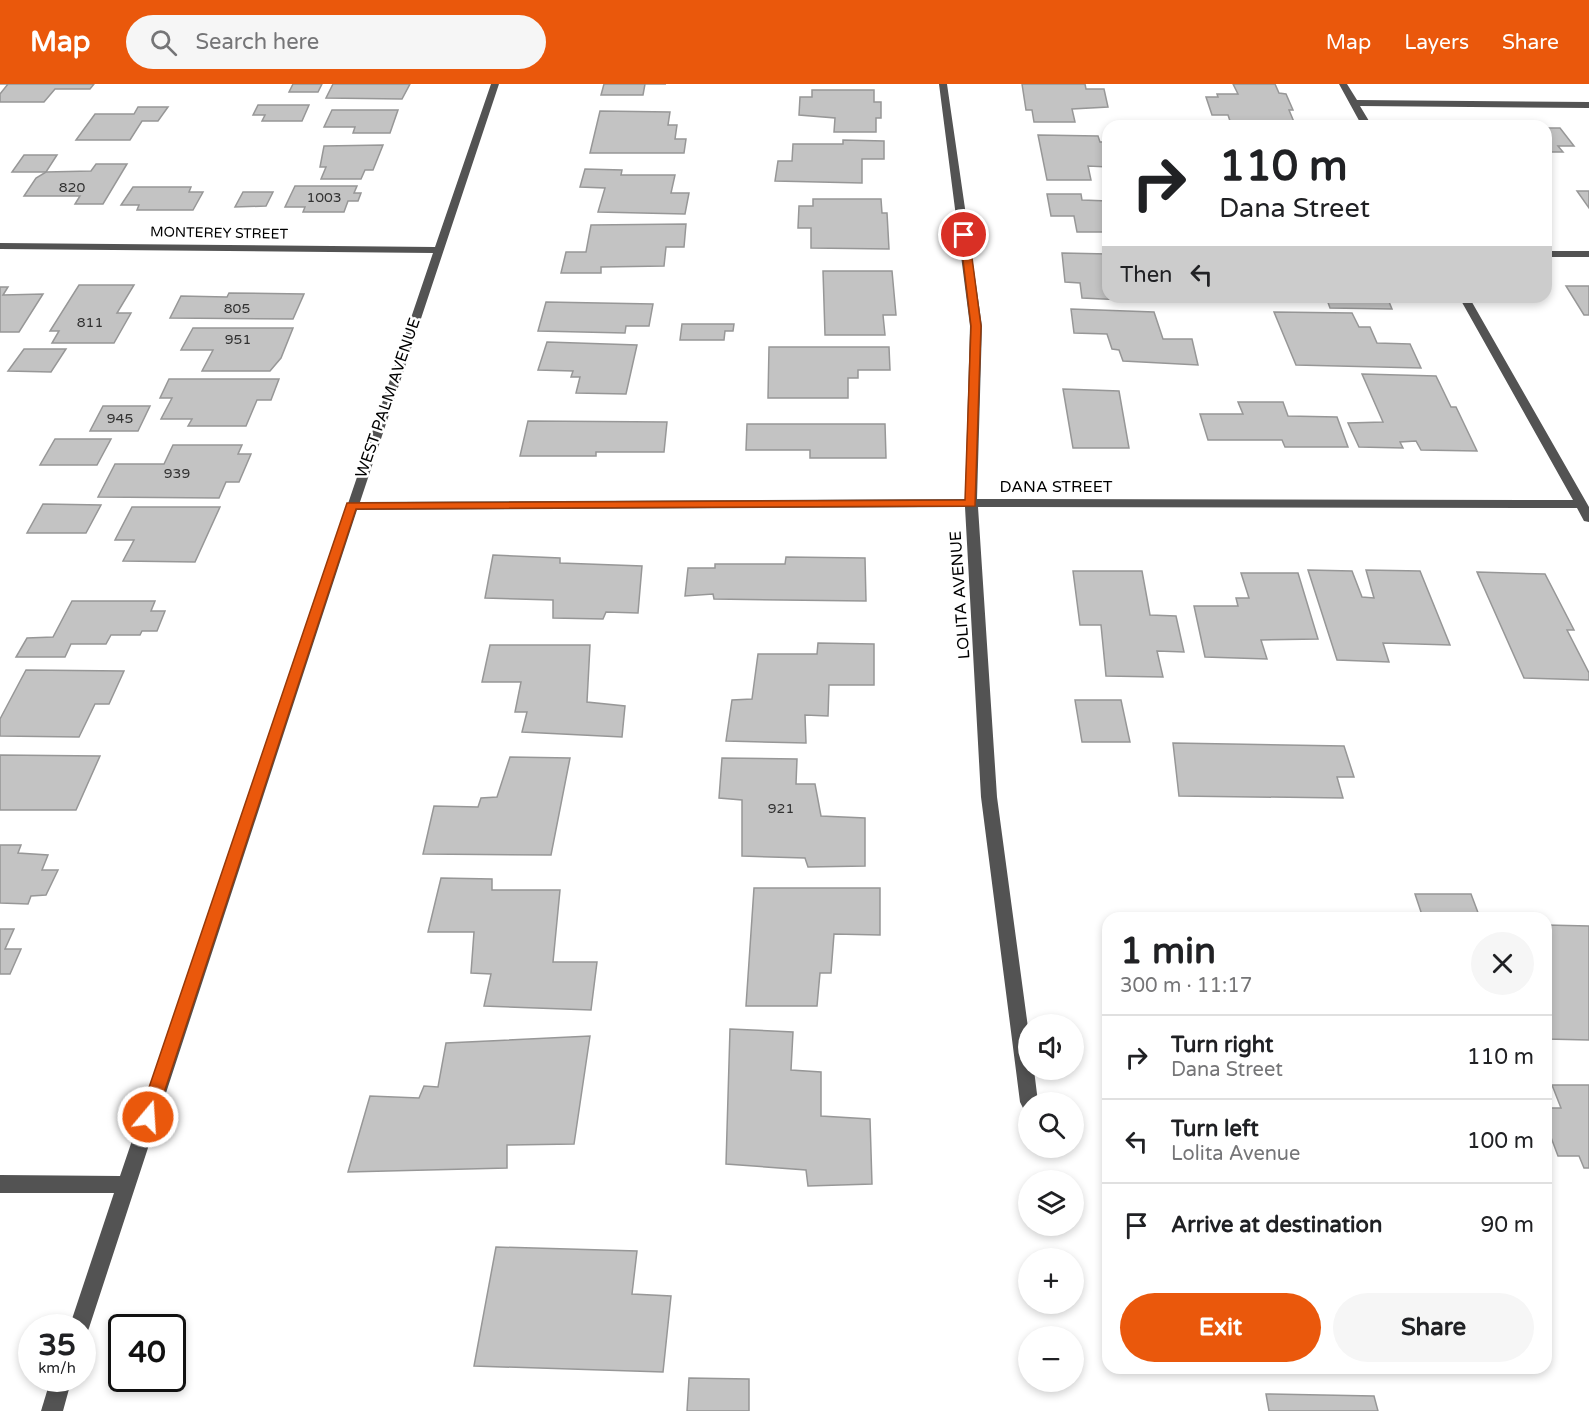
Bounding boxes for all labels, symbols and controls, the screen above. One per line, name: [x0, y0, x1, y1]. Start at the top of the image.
search box: [126, 15, 546, 69]
text: Map: [30, 25, 90, 59]
icon: search: [147, 26, 180, 59]
text: Search here: [195, 29, 319, 55]
text: Map: [1326, 30, 1371, 55]
text: Layers: [1404, 30, 1469, 55]
text: Share: [1502, 30, 1559, 55]
text: 110 m: [1219, 141, 1348, 192]
icon: right: [1120, 144, 1198, 222]
house number: 820: [59, 179, 85, 196]
house number: 1003: [306, 189, 342, 206]
text: Dana Street: [1219, 192, 1370, 225]
pin: [938, 209, 989, 260]
icon: arrive: [947, 218, 980, 251]
street label: MONTEREY STREET: [150, 223, 289, 243]
icon: left: [1185, 258, 1218, 291]
text: Then: [1120, 262, 1173, 288]
house number: 805: [224, 300, 250, 317]
house number: 811: [77, 314, 103, 331]
street label: WEST PALM AVENUE: [351, 315, 425, 481]
house number: 951: [225, 331, 251, 348]
house number: 945: [107, 410, 133, 427]
house number: 939: [164, 465, 190, 482]
street label: DANA STREET: [999, 477, 1113, 497]
street label: LOLITA AVENUE: [946, 530, 974, 660]
house number: 921: [768, 800, 794, 817]
text: 1 min: [1120, 930, 1216, 973]
button: close: [1471, 932, 1534, 995]
text: 300 m · 11:17: [1120, 974, 1252, 998]
map controls: [1018, 1014, 1084, 1392]
button: sound: [1018, 1014, 1084, 1080]
text: Turn right: [1171, 1032, 1273, 1058]
icon: right: [1120, 1041, 1153, 1074]
text: 110 m: [1467, 1044, 1534, 1070]
text: Dana Street: [1171, 1058, 1283, 1082]
position arrow: [116, 1085, 180, 1149]
button: search: [1018, 1092, 1084, 1158]
text: Turn left: [1171, 1116, 1259, 1142]
icon: left: [1120, 1125, 1153, 1158]
text: 100 m: [1467, 1128, 1534, 1154]
text: Lolita Avenue: [1171, 1142, 1300, 1166]
button: layers: [1018, 1170, 1084, 1236]
icon: arrive: [1120, 1209, 1153, 1242]
text: Arrive at destination: [1171, 1212, 1382, 1238]
text: 90 m: [1480, 1212, 1534, 1238]
button: +: [1018, 1248, 1084, 1314]
button: Exit: [1120, 1293, 1321, 1362]
button: Share: [1333, 1293, 1534, 1362]
speed limit sign: 40: [108, 1314, 186, 1392]
button: −: [1018, 1326, 1084, 1392]
text: 35: [38, 1327, 76, 1364]
text: km/h: [38, 1359, 76, 1377]

